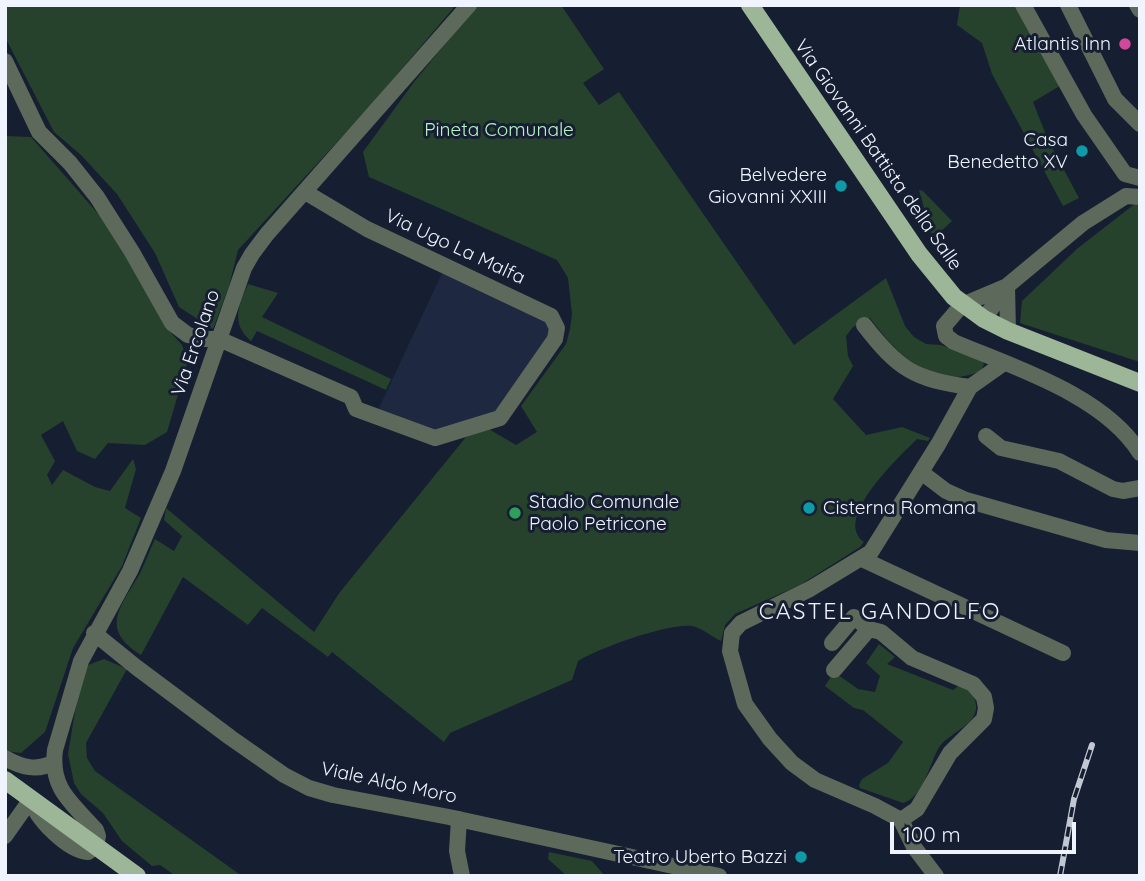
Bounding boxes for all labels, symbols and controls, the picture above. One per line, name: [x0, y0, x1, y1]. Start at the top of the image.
place label: Atlantis Inn: [1014, 33, 1111, 55]
street label: Via Giovanni Battista della Salle: [789, 35, 967, 275]
marker: Atlantis Inn: [1117, 36, 1133, 52]
park label: Pineta Comunale: [424, 119, 574, 141]
place label: Casa Benedetto XV: [947, 129, 1068, 173]
marker: Casa Benedetto XV: [1074, 143, 1090, 159]
place label: Belvedere Giovanni XXIII: [708, 164, 827, 208]
marker: Belvedere Giovanni XXIII: [833, 178, 849, 194]
street label: Via Ugo La Malfa: [381, 205, 529, 289]
street label: Via Ercolano: [167, 287, 225, 399]
place label: Stadio Comunale Paolo Petricone: [529, 491, 679, 535]
place label: Cisterna Romana: [823, 497, 976, 519]
marker: Cisterna Romana: [801, 500, 817, 516]
marker: Stadio Comunale Paolo Petricone: [507, 505, 523, 521]
district label: CASTEL GANDOLFO: [761, 598, 999, 626]
street label: Viale Aldo Moro: [319, 757, 459, 809]
scale bar: [893, 808, 1078, 852]
text: 100 m: [903, 821, 961, 847]
place label: Teatro Uberto Bazzi: [613, 846, 787, 868]
marker: Teatro Uberto Bazzi: [793, 849, 809, 865]

